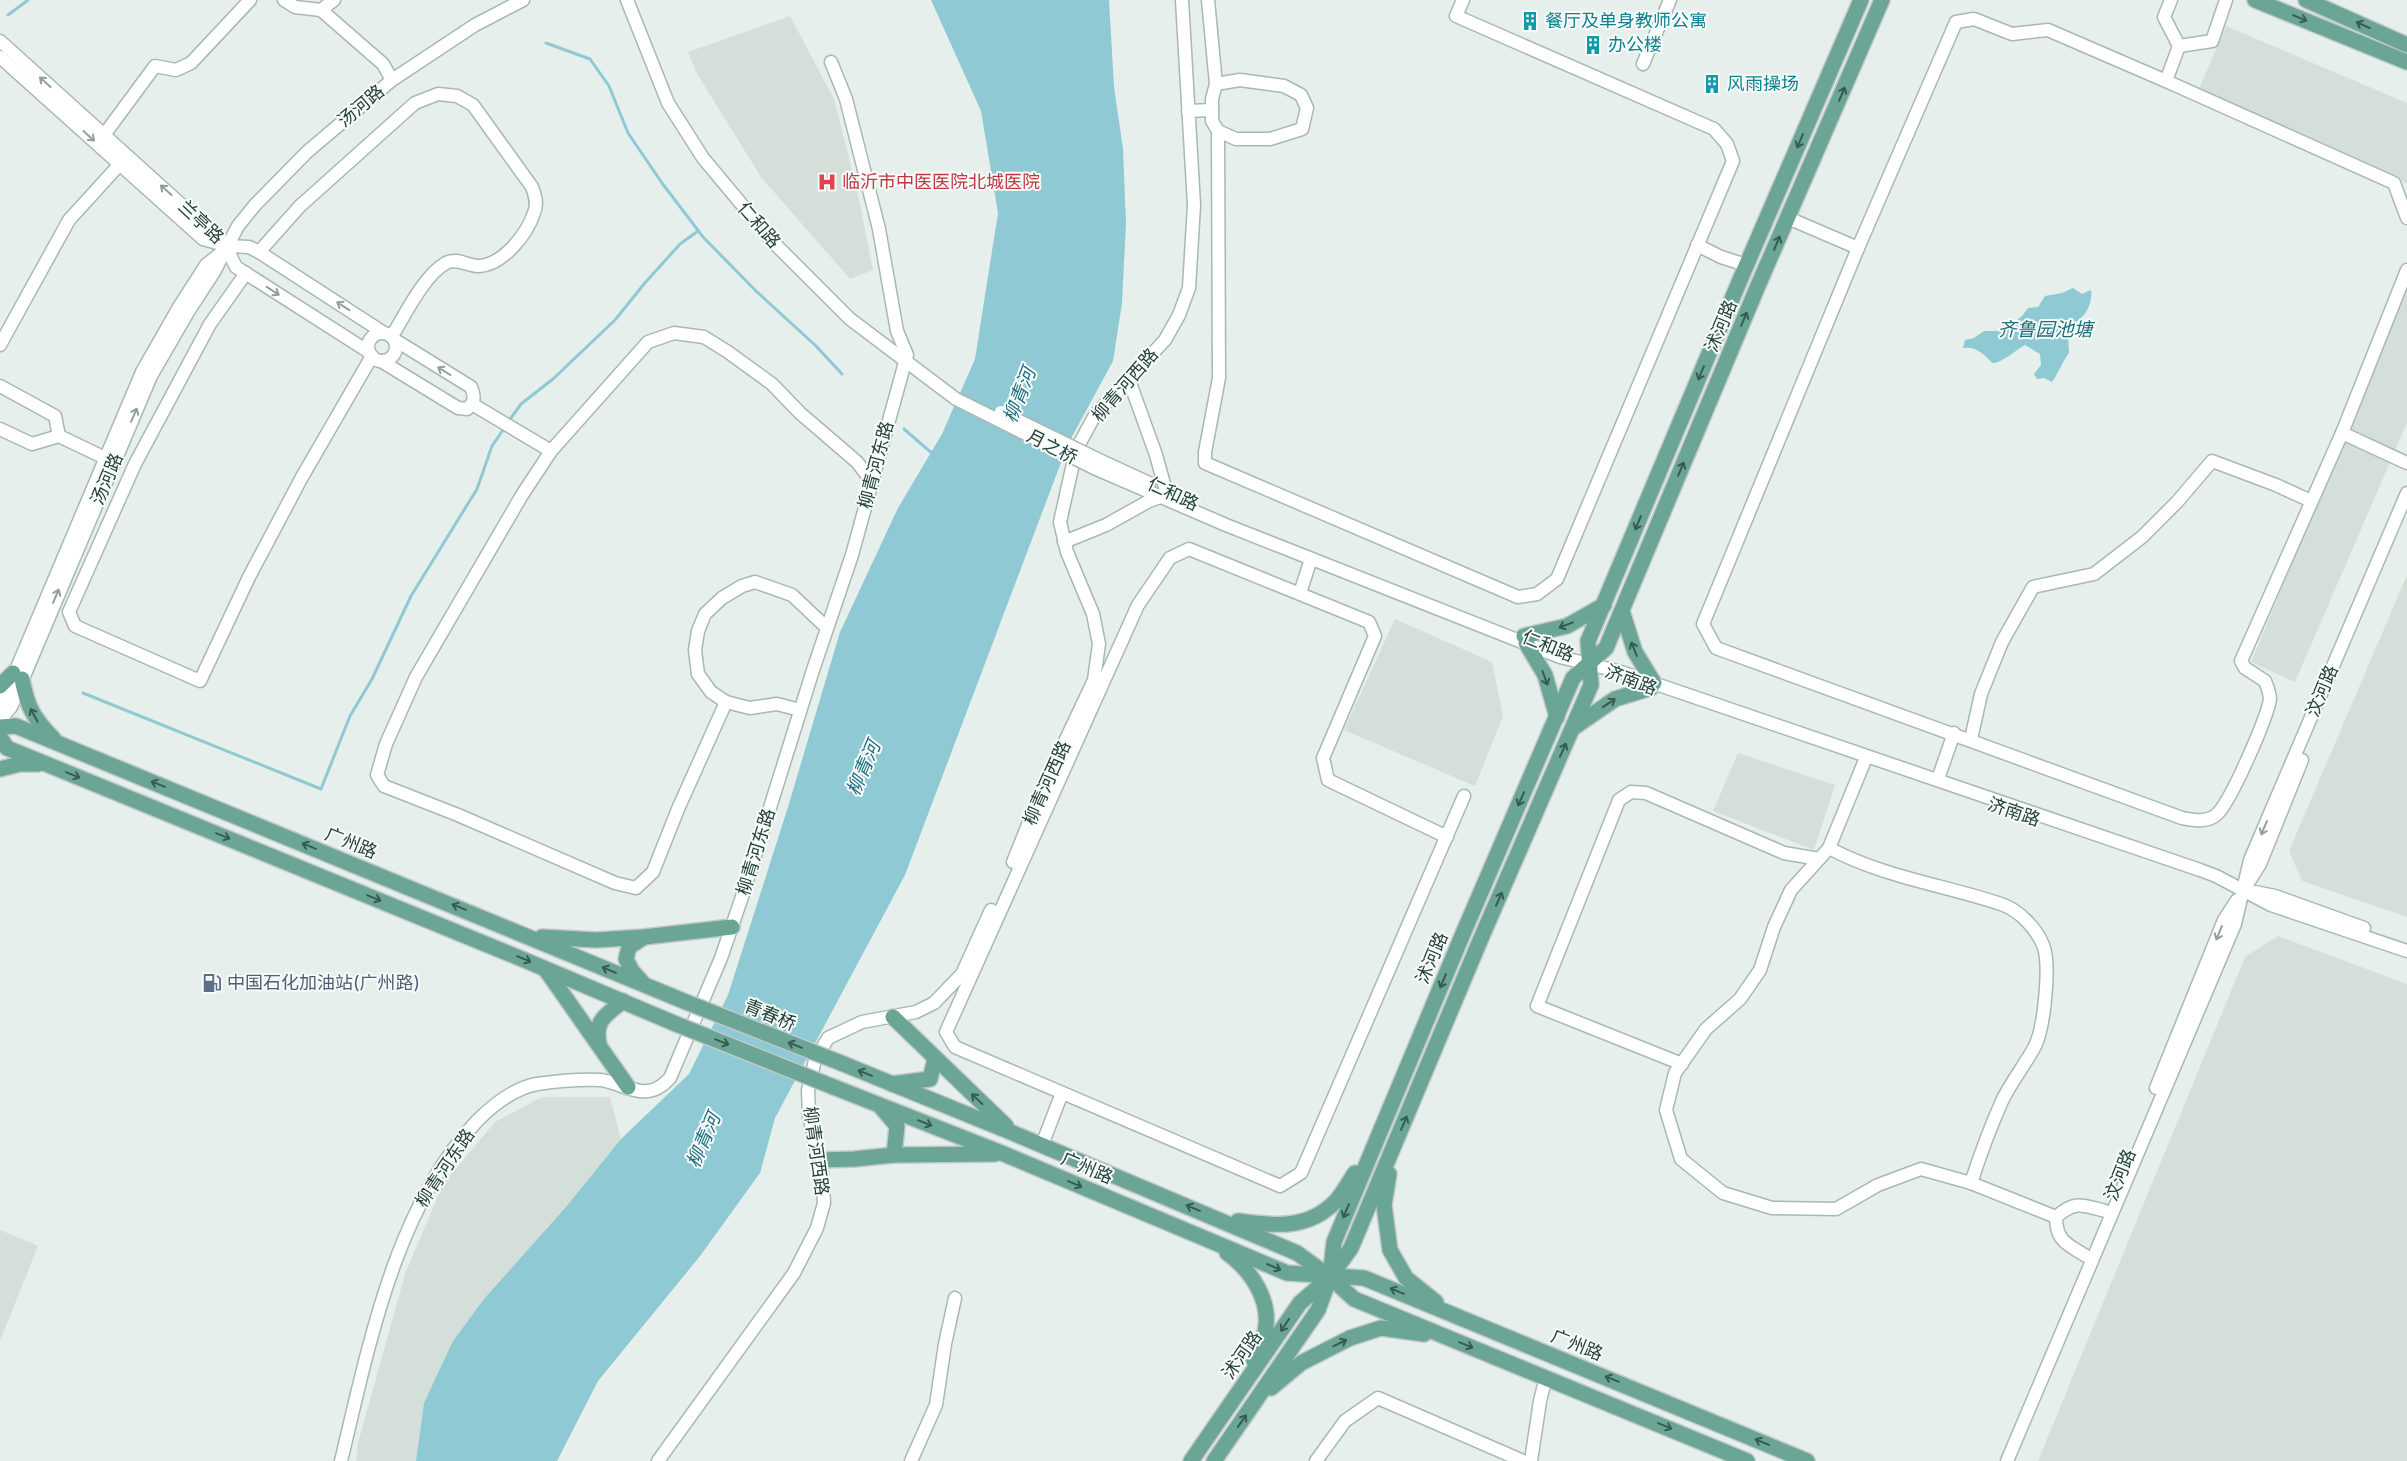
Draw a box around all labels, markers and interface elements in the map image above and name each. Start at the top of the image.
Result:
building icon: 餐厅及单身教师公寓 [1519,10,1541,32]
place label: 餐厅及单身教师公寓 [1545,10,1707,31]
one-way arrow [2292,14,2307,24]
one-way arrow [2356,19,2371,29]
building icon: 办公楼 [1582,34,1604,56]
place label: 办公楼 [1608,34,1662,55]
building icon: 风雨操场 [1701,73,1723,95]
place label: 风雨操场 [1727,73,1799,94]
one-way arrow [38,76,51,87]
street label: 汤河路 [333,80,388,131]
one-way arrow [1837,87,1847,102]
one-way arrow [82,130,95,142]
one-way arrow [1795,133,1805,148]
hospital icon: 临沂市中医医院北城医院 [816,171,838,193]
place label: 临沂市中医医院北城医院 [842,171,1040,192]
one-way arrow [160,184,173,196]
street label: 兰亭路 [174,196,228,248]
street label: 仁和路 [734,197,785,252]
one-way arrow [1772,236,1782,251]
one-way arrow [266,286,280,296]
street label: 沭河路 [1700,297,1741,355]
one-way arrow [336,301,350,312]
one-way arrow [1740,312,1750,327]
water label: 齐鲁园池塘 [1997,318,2095,341]
street label: 柳青河西路 [1087,344,1162,426]
water label: 柳青河 [999,361,1042,426]
one-way arrow [438,365,452,375]
one-way arrow [1695,365,1705,380]
one-way arrow [130,408,140,423]
street label: 柳青河东路 [854,419,897,511]
street label: 月之桥 [1023,425,1081,468]
street label: 汤河路 [86,450,127,508]
one-way arrow [1677,462,1687,477]
street label: 仁和路 [1144,473,1202,514]
one-way arrow [1633,515,1642,530]
one-way arrow [52,589,62,604]
one-way arrow [1559,621,1574,630]
street label: 仁和路 [1519,626,1577,665]
one-way arrow [1629,642,1638,657]
street label: 济南路 [1602,660,1660,699]
street label: 汶河路 [2301,662,2342,720]
one-way arrow [1541,670,1550,685]
one-way arrow [1602,698,1616,708]
one-way arrow [29,708,39,722]
water label: 柳青河 [842,734,887,799]
street label: 柳青河西路 [1019,737,1074,828]
one-way arrow [1559,743,1569,758]
one-way arrow [65,770,80,780]
one-way arrow [151,779,166,789]
one-way arrow [1516,791,1526,806]
street label: 济南路 [1985,793,2043,830]
street label: 柳青河东路 [732,806,779,898]
one-way arrow [2259,819,2268,835]
street label: 广州路 [322,823,380,862]
one-way arrow [216,833,231,842]
one-way arrow [302,840,317,850]
one-way arrow [1494,892,1504,907]
one-way arrow [366,893,381,903]
one-way arrow [452,902,467,912]
one-way arrow [2214,925,2223,940]
street label: 沭河路 [1411,929,1452,987]
one-way arrow [516,955,531,965]
one-way arrow [602,964,617,974]
fuel station icon: 中国石化加油站(广州路) [201,972,223,994]
place label: 中国石化加油站(广州路) [227,972,420,993]
one-way arrow [1437,973,1447,988]
street label: 青春桥 [741,995,799,1034]
one-way arrow [714,1038,729,1048]
one-way arrow [788,1040,803,1049]
one-way arrow [858,1068,873,1077]
one-way arrow [971,1093,984,1105]
street label: 柳青河西路 [800,1105,833,1197]
water label: 柳青河 [682,1106,727,1171]
one-way arrow [1399,1116,1409,1131]
one-way arrow [917,1119,932,1128]
street label: 柳青河东路 [411,1125,478,1211]
street label: 汶河路 [2100,1146,2139,1204]
street label: 广州路 [1058,1147,1116,1188]
one-way arrow [1067,1180,1082,1189]
one-way arrow [1186,1203,1201,1213]
one-way arrow [1341,1203,1351,1218]
one-way arrow [1266,1262,1281,1272]
one-way arrow [1390,1286,1405,1296]
one-way arrow [1280,1318,1290,1332]
street label: 广州路 [1548,1325,1606,1364]
street label: 沭河路 [1218,1327,1266,1383]
one-way arrow [1332,1338,1347,1348]
one-way arrow [1458,1341,1473,1350]
one-way arrow [1605,1374,1620,1383]
one-way arrow [1237,1414,1247,1428]
one-way arrow [1657,1422,1672,1432]
one-way arrow [1755,1436,1770,1446]

